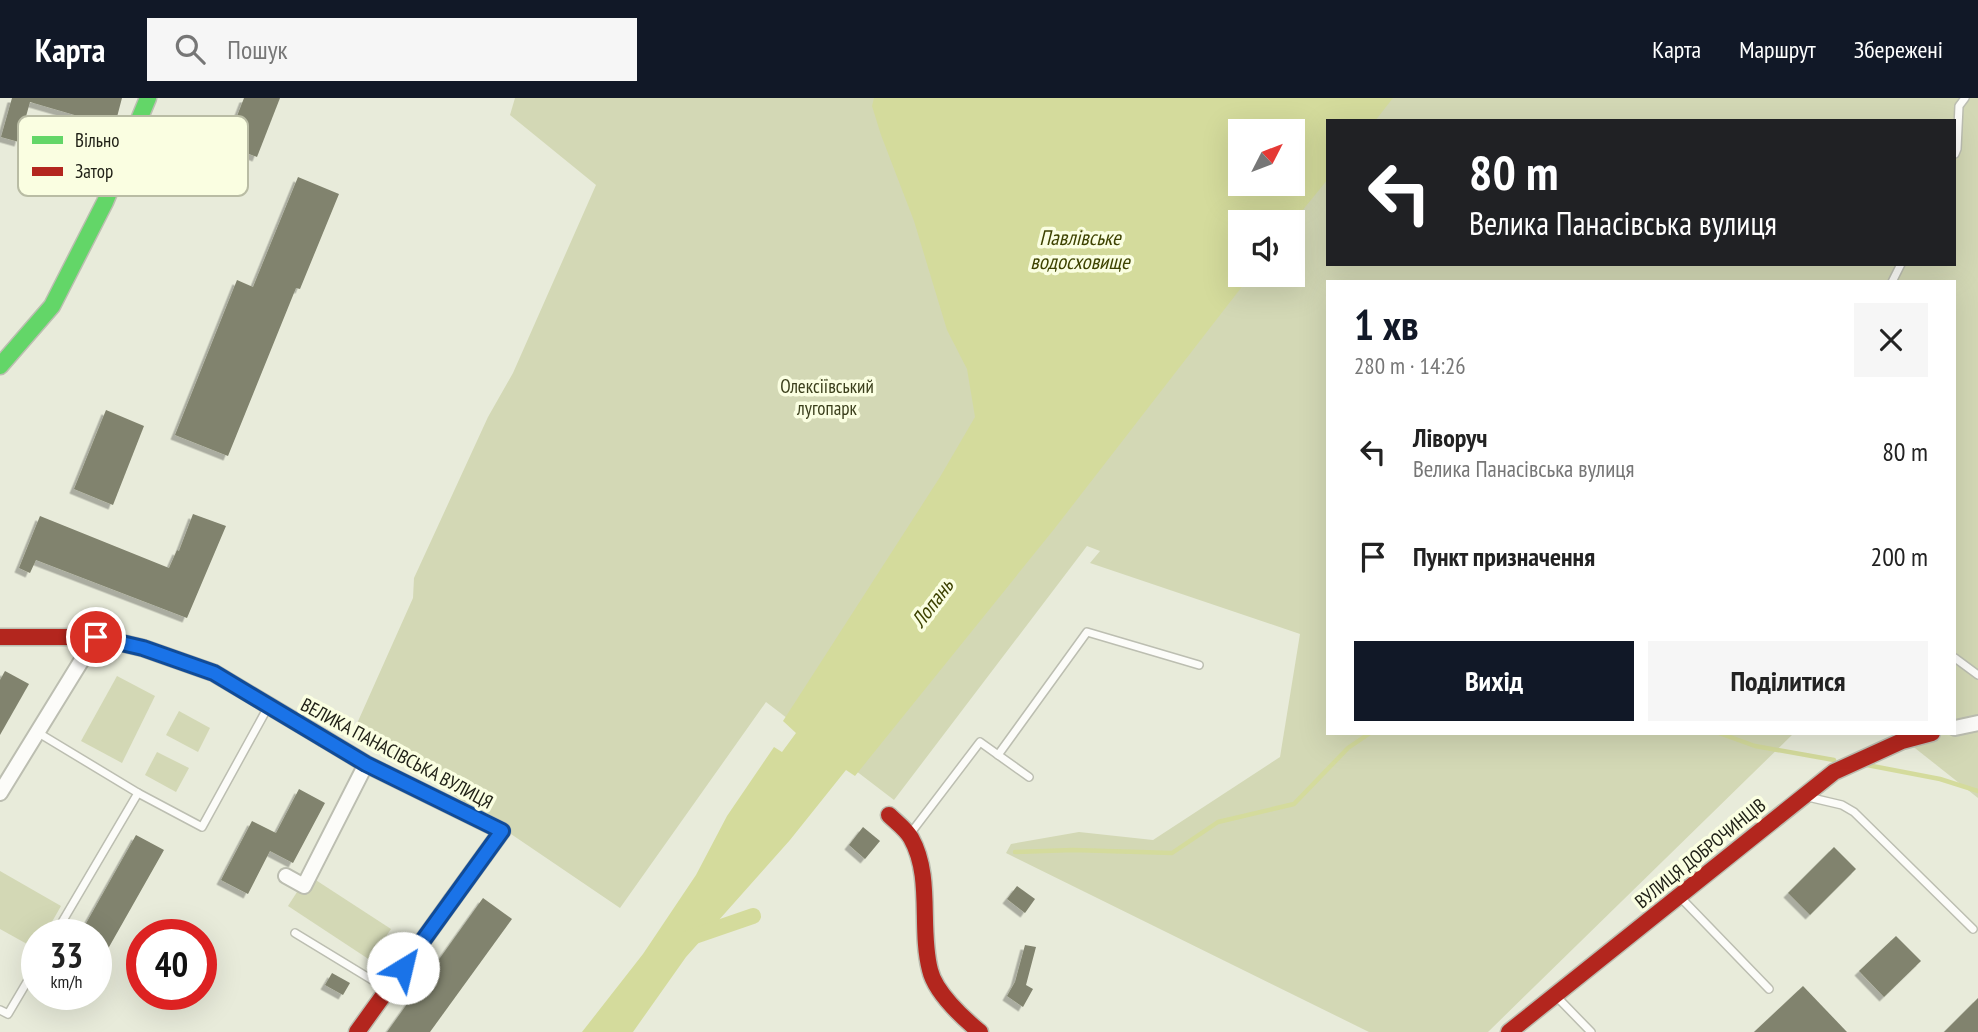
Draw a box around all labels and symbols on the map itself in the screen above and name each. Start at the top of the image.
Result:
legend [18,116,248,196]
north arrow [1228,119,1306,196]
text: Вільно [75,128,119,152]
text: Затор [75,159,113,183]
water label: Павлівське водосховище [1030,224,1131,275]
park label: Олексіївський лугопарк [780,374,874,420]
water label: Лопань [904,572,960,634]
pin [66,607,126,667]
street label: ВЕЛИКА ПАНАСІВСЬКА ВУЛИЦЯ [297,692,497,814]
street label: ВУЛИЦЯ ДОБРОЧИНЦІВ [1630,793,1770,913]
speed limit sign: 40 [126,919,217,1010]
position arrow [366,931,440,1005]

